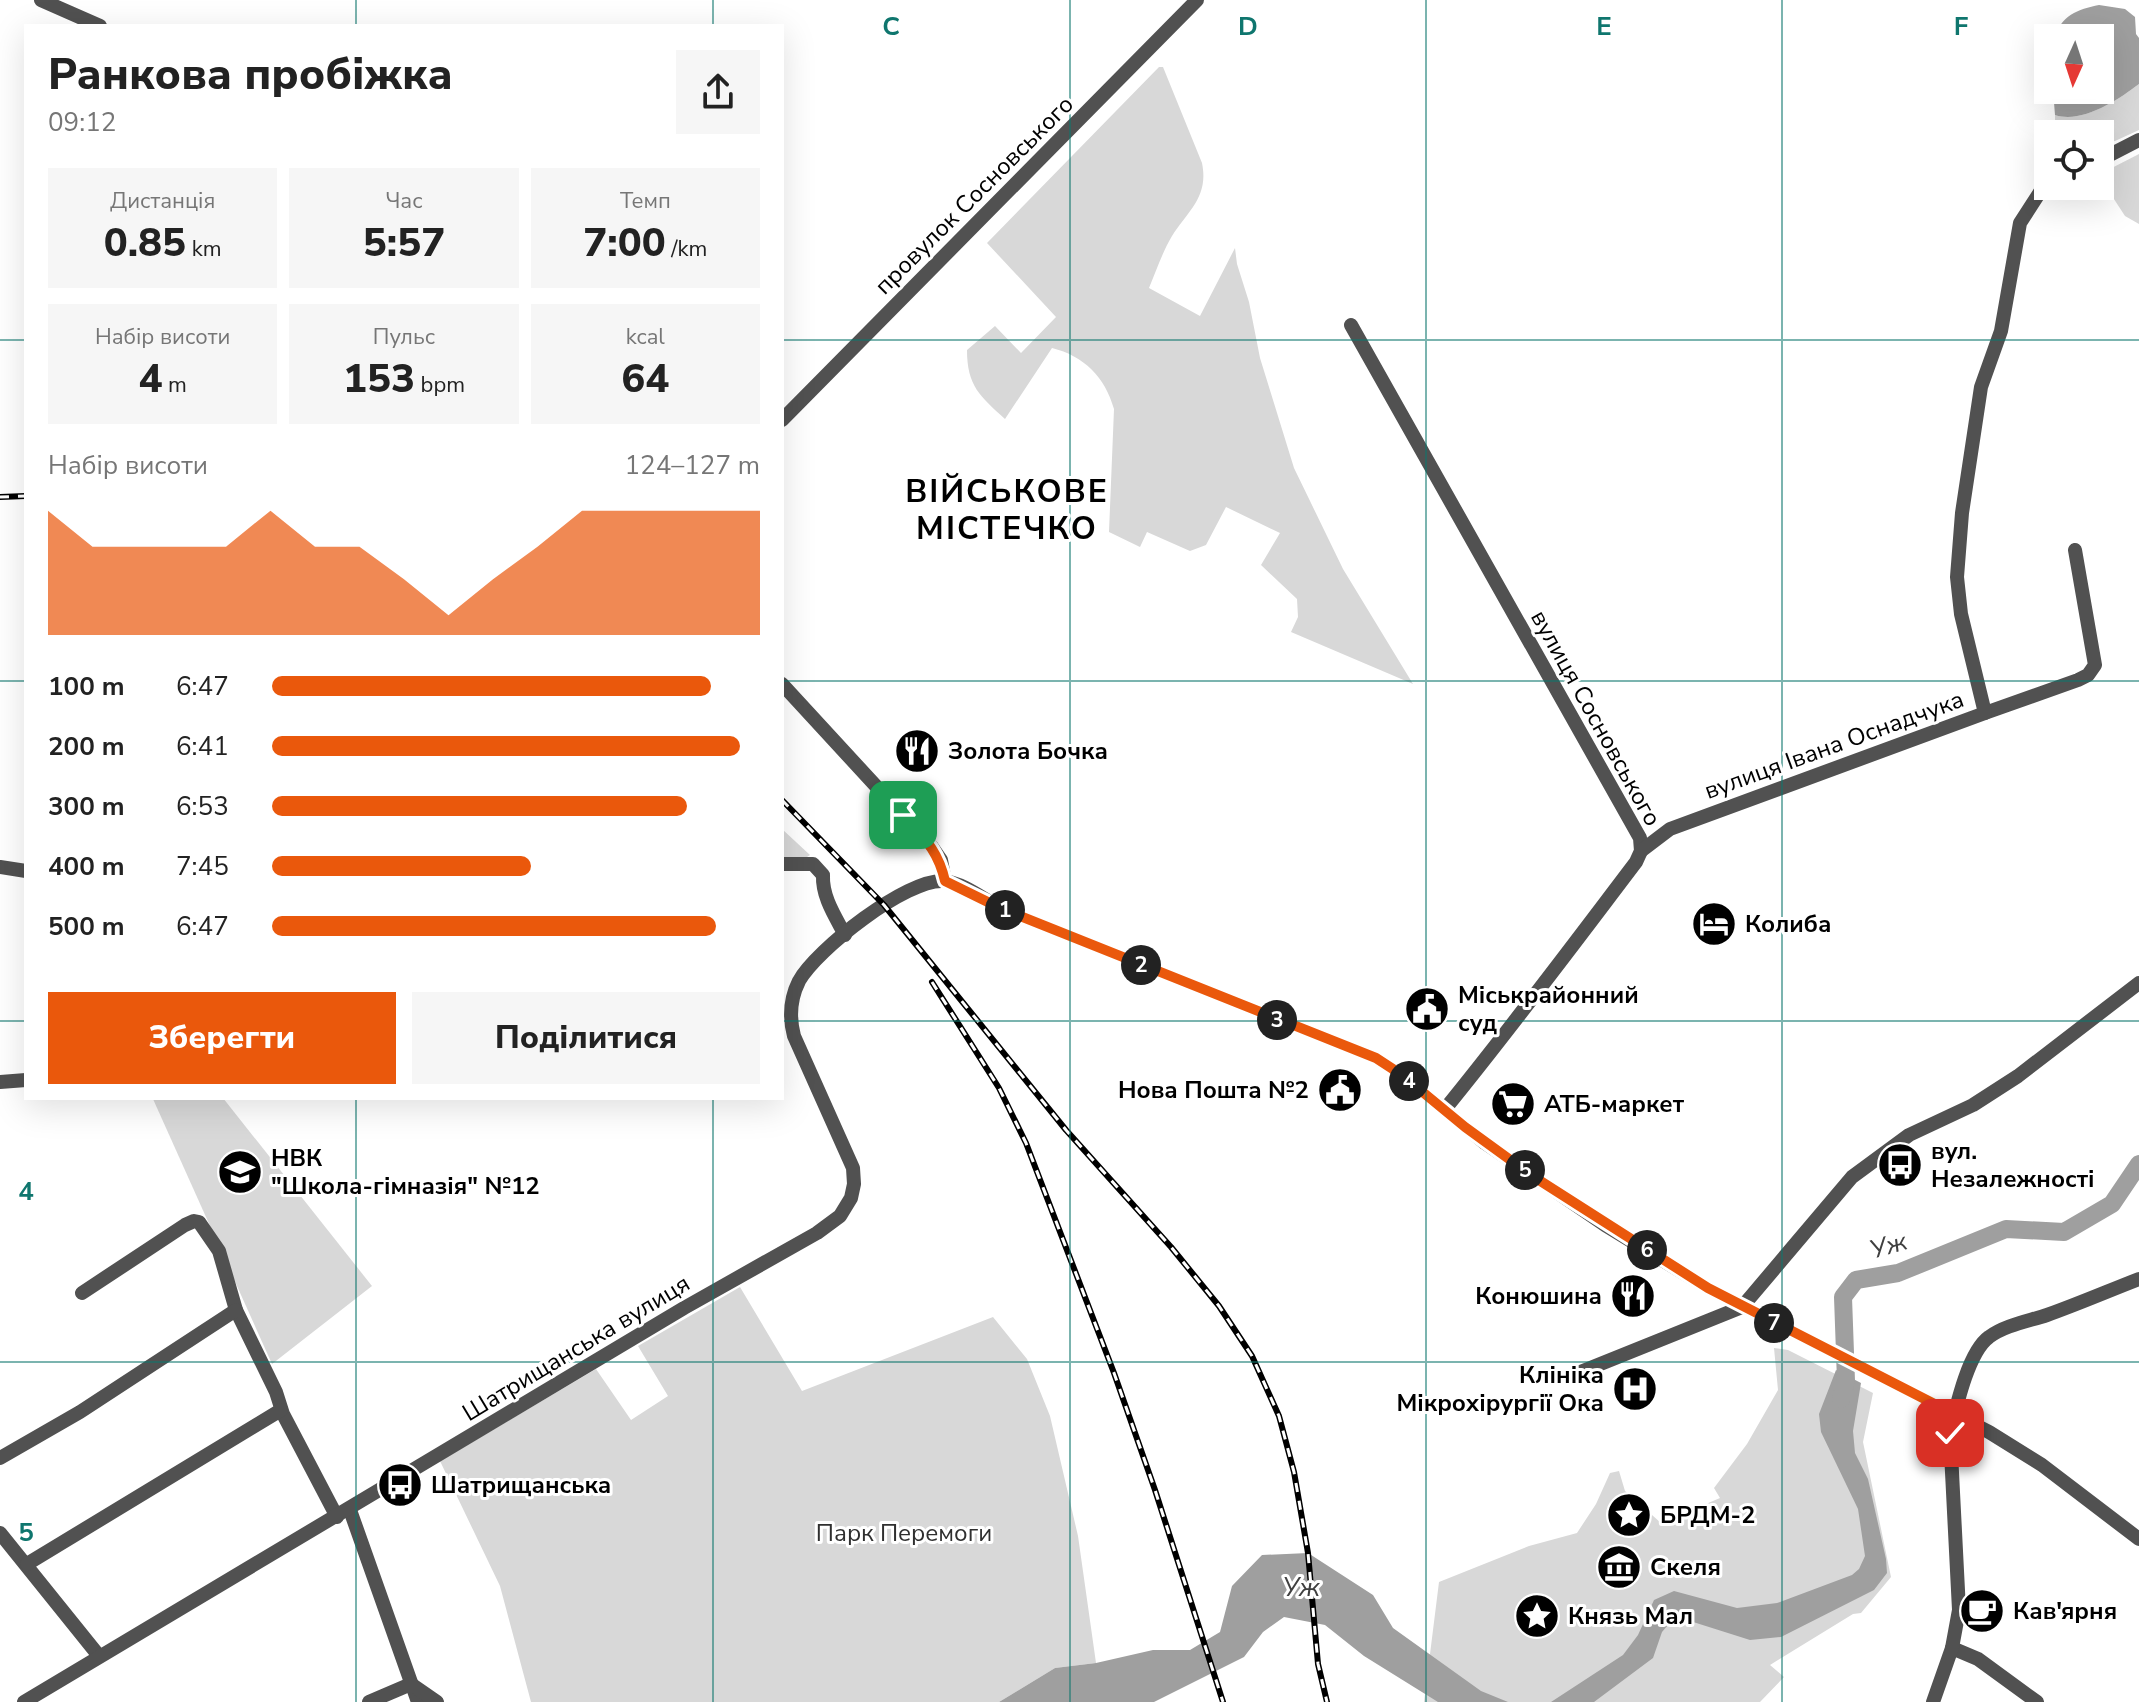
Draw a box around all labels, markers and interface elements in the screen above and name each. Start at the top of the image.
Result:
text: C [882,9,900,44]
text: D [1238,9,1258,44]
text: E [1596,9,1612,44]
text: F [1954,9,1968,44]
north arrow [2034,24,2114,104]
map controls [2034,24,2114,200]
text: Ранкова пробіжка [48,45,453,105]
button: share [676,50,760,134]
street label: провулок Сосновського [868,89,1080,301]
text: 09:12 [48,105,116,140]
button: locate [2034,120,2114,200]
text: Дистанція [110,186,215,216]
text: Час [385,186,423,216]
text: Темп [620,186,671,216]
text: 0.85 [104,216,186,270]
text: 5:57 [363,216,445,270]
text: 7:00 [583,216,666,270]
text: km [186,234,222,264]
text: /km [666,234,707,264]
text: Набір висоти [95,322,230,352]
text: Пульс [373,322,435,352]
text: kcal [626,322,665,352]
text: 4 [138,352,162,406]
text: 153 [343,352,415,406]
text: 64 [621,352,669,406]
text: m [162,370,187,400]
text: bpm [415,370,465,400]
text: Набір висоти [48,448,208,483]
text: 124–127 m [624,448,760,483]
district label: ВІЙСЬКОВЕ МІСТЕЧКО [905,470,1109,550]
street label: вулиця Сосновського [1523,604,1669,832]
text: 100 m [48,669,125,704]
text: 6:47 [176,669,229,704]
street label: вулиця Івана Оснадчука [1700,683,1968,807]
restaurant icon: Золота Бочка [893,727,941,775]
text: 200 m [48,729,125,764]
text: 6:41 [176,729,229,764]
place label: Золота Бочка [948,735,1108,767]
pin [869,781,937,849]
text: 300 m [48,789,125,824]
text: 6:53 [176,789,229,824]
icon: arrive [881,793,925,837]
text: 400 m [48,849,125,884]
text: 7:45 [176,849,229,884]
pin: 1 [985,890,1025,930]
text: 1 [998,895,1012,925]
hotel icon: Колиба [1690,900,1738,948]
place label: Колиба [1745,908,1831,940]
text: 500 m [48,909,125,944]
text: 6:47 [176,909,229,944]
pin: 2 [1121,945,1161,985]
text: 2 [1134,950,1148,980]
place label: Міськрайонний суд [1458,979,1639,1039]
public building icon: Міськрайонний суд [1403,985,1451,1033]
button: Зберегти [48,992,396,1084]
button: Поділитися [412,992,760,1084]
pin: 3 [1257,1000,1297,1040]
text: 3 [1270,1005,1284,1035]
pin: 4 [1389,1061,1429,1101]
public building icon: Нова Пошта №2 [1316,1066,1364,1114]
text: 4 [1402,1066,1416,1096]
place label: Нова Пошта №2 [1118,1074,1309,1106]
supermarket icon: АТБ-маркет [1489,1080,1537,1128]
place label: АТБ-маркет [1544,1088,1685,1120]
place label: вул. Незалежності [1931,1135,2095,1195]
bus stop icon: вул. Незалежності [1876,1141,1924,1189]
place label: НВК "Школа-гімназія" №12 [271,1142,540,1202]
school or university icon: НВК "Школа-гімназія" №12 [216,1148,264,1196]
pin: 5 [1505,1150,1545,1190]
text: 5 [1518,1155,1532,1185]
text: 4 [18,1174,34,1209]
water label: Уж [1865,1223,1911,1267]
pin: 6 [1627,1230,1667,1270]
text: 6 [1640,1235,1654,1265]
street label: Шатрищанська вулиця [456,1267,696,1429]
restaurant icon: Конюшина [1609,1272,1657,1320]
place label: Конюшина [1475,1280,1602,1312]
pin: 7 [1754,1303,1794,1343]
text: 7 [1767,1308,1781,1338]
place label: Клініка Мікрохірургії Ока [1396,1359,1604,1419]
hospital icon: Клініка Мікрохірургії Ока [1611,1365,1659,1413]
pin [1916,1399,1984,1467]
icon: check [1928,1411,1972,1455]
bus stop icon: Шатрищанська [376,1461,424,1509]
place label: Шатрищанська [431,1469,611,1501]
place icon: БРДМ-2 [1605,1491,1653,1539]
place label: БРДМ-2 [1660,1499,1755,1531]
text: 5 [18,1515,34,1550]
park label: Парк Перемоги [816,1517,992,1549]
museum icon: Скеля [1595,1543,1643,1591]
place label: Скеля [1650,1551,1721,1583]
water label: Уж [1282,1570,1320,1605]
cafe icon: Кав'ярня [1958,1587,2006,1635]
place icon: Князь Мал [1513,1592,1561,1640]
place label: Кав'ярня [2013,1595,2117,1627]
place label: Князь Мал [1568,1600,1693,1632]

